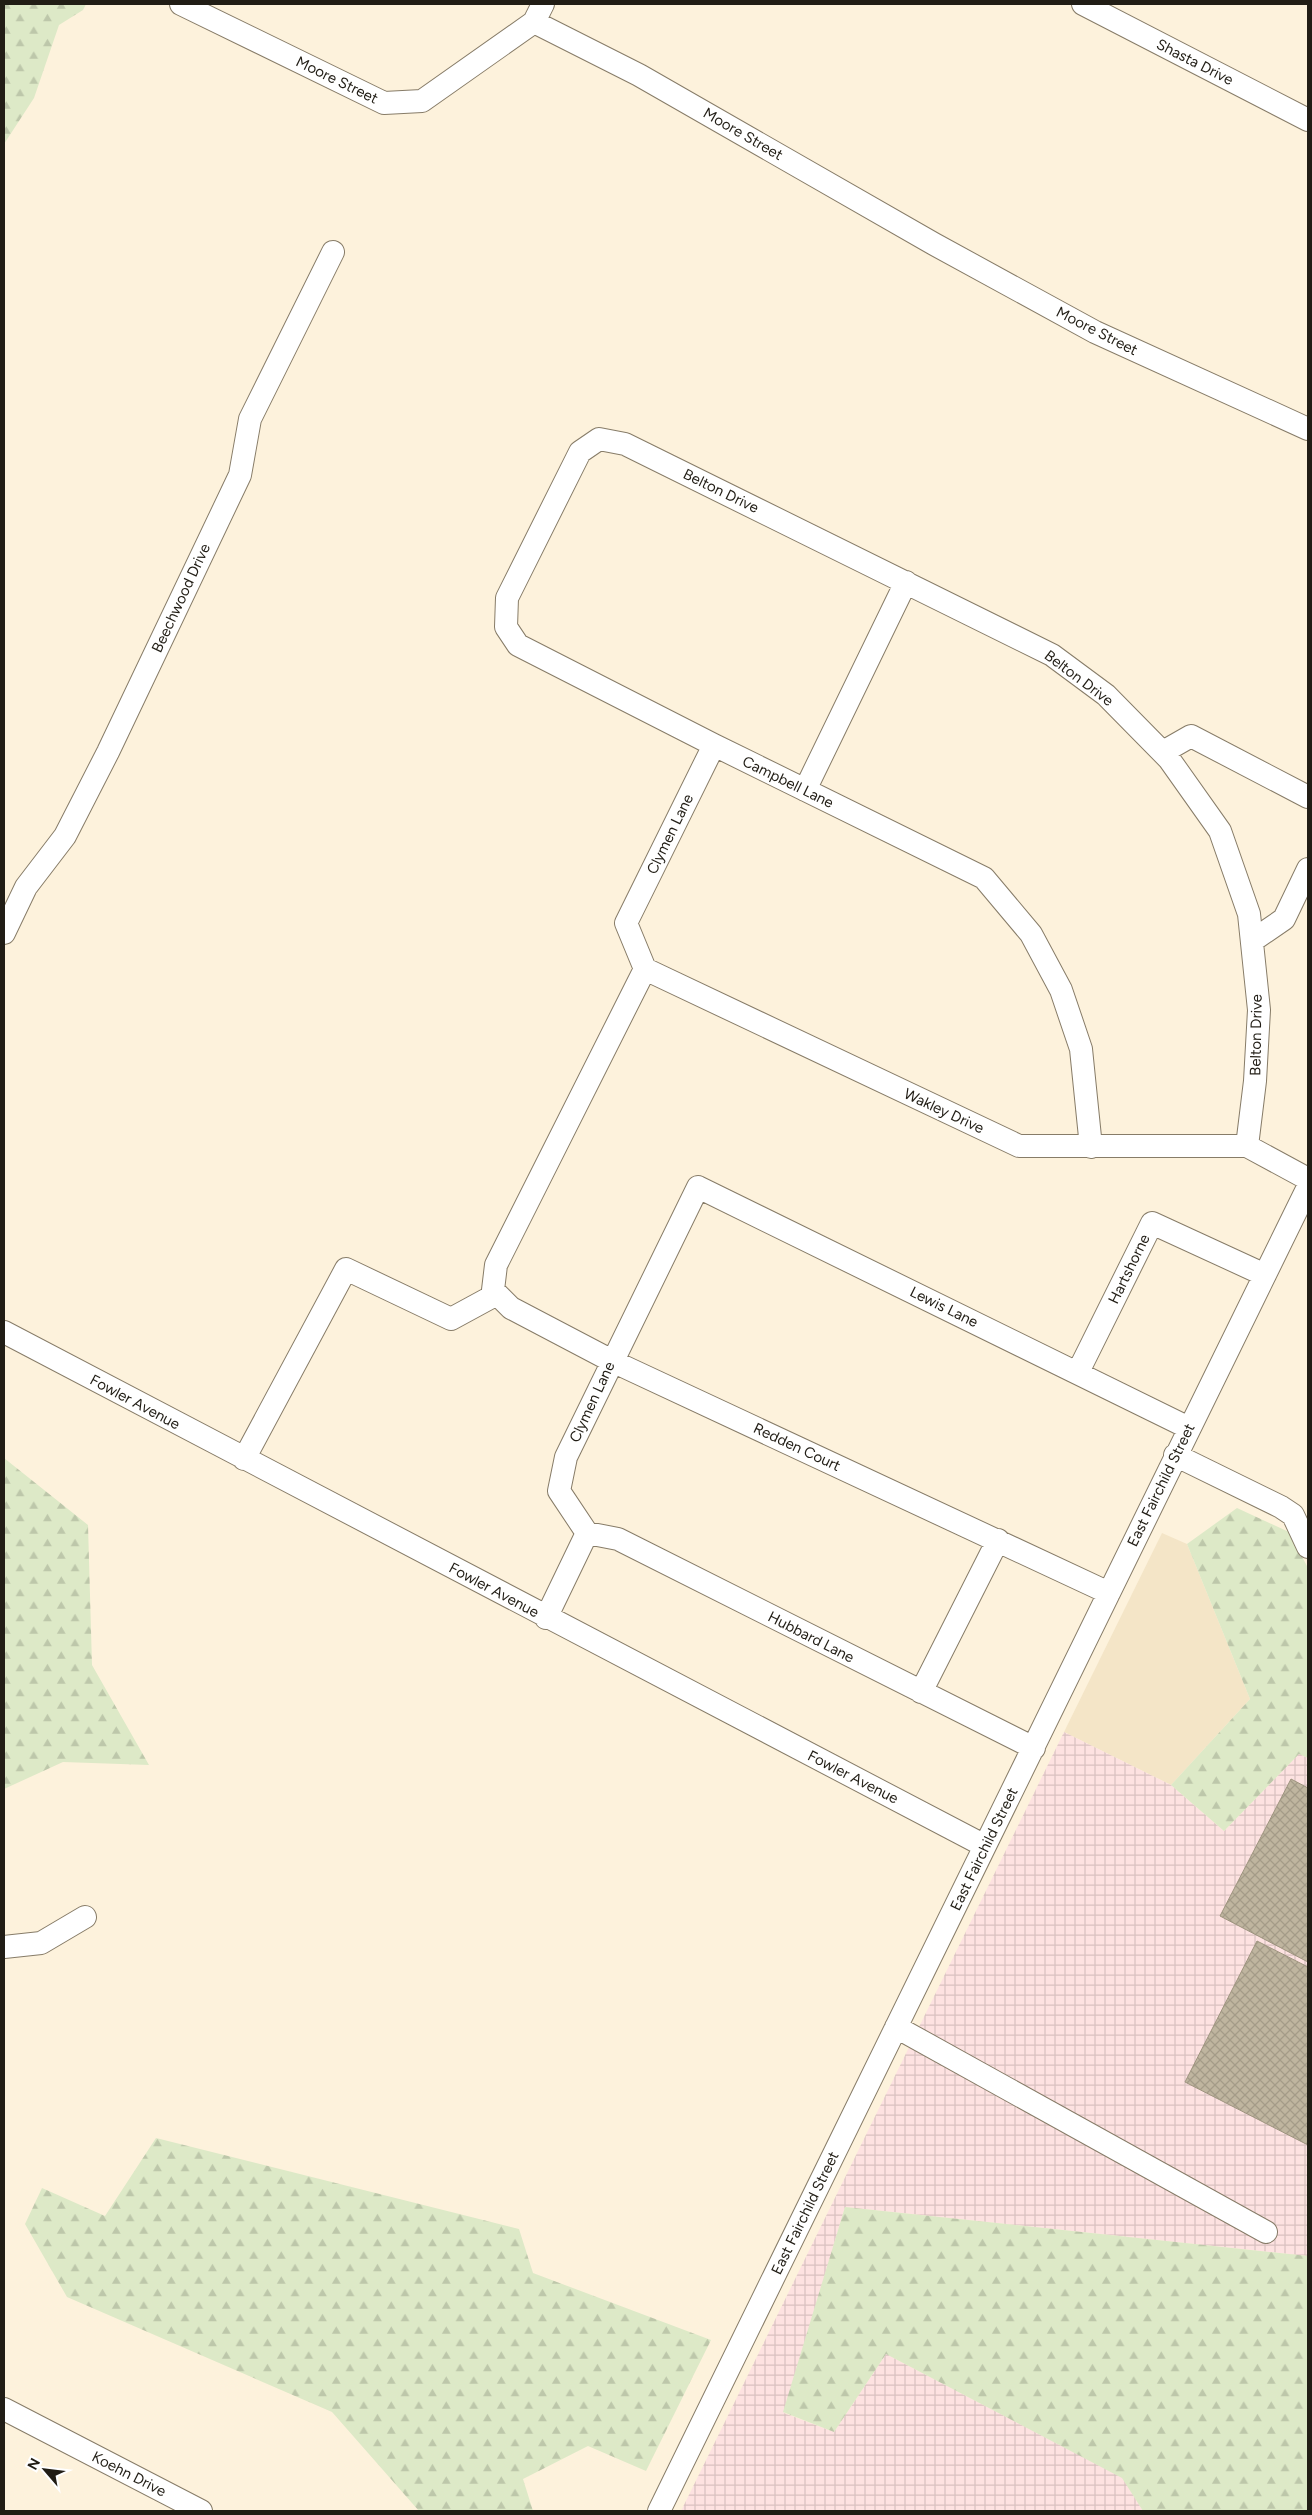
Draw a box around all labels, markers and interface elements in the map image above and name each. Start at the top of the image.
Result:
street label: Shasta Drive [1154,35,1236,89]
street label: Moore Street [293,52,381,108]
street label: Moore Street [700,104,786,164]
street label: Moore Street [1053,303,1141,359]
street label: Belton Drive [680,465,762,517]
street label: Beechwood Drive [148,541,214,655]
street label: Belton Drive [1041,646,1117,710]
street label: Campbell Lane [739,752,837,812]
street label: Clymen Lane [643,791,697,877]
street label: Belton Drive [1246,994,1266,1076]
street label: Wakley Drive [901,1085,987,1137]
street label: Hartshorne [1104,1231,1154,1307]
street label: Lewis Lane [907,1283,981,1331]
street label: Clymen Lane [565,1359,619,1445]
street label: Fowler Avenue [87,1371,183,1433]
street label: Redden Court [751,1419,844,1475]
street label: East Fairchild Street [1123,1420,1199,1550]
street label: Fowler Avenue [446,1559,542,1621]
street label: Hubbard Lane [765,1608,857,1666]
street label: Fowler Avenue [805,1746,901,1808]
street label: East Fairchild Street [946,1784,1022,1914]
street label: East Fairchild Street [767,2148,843,2278]
north arrow [20,2445,70,2495]
street label: Koehn Drive [89,2448,169,2500]
text: N [24,2455,44,2473]

